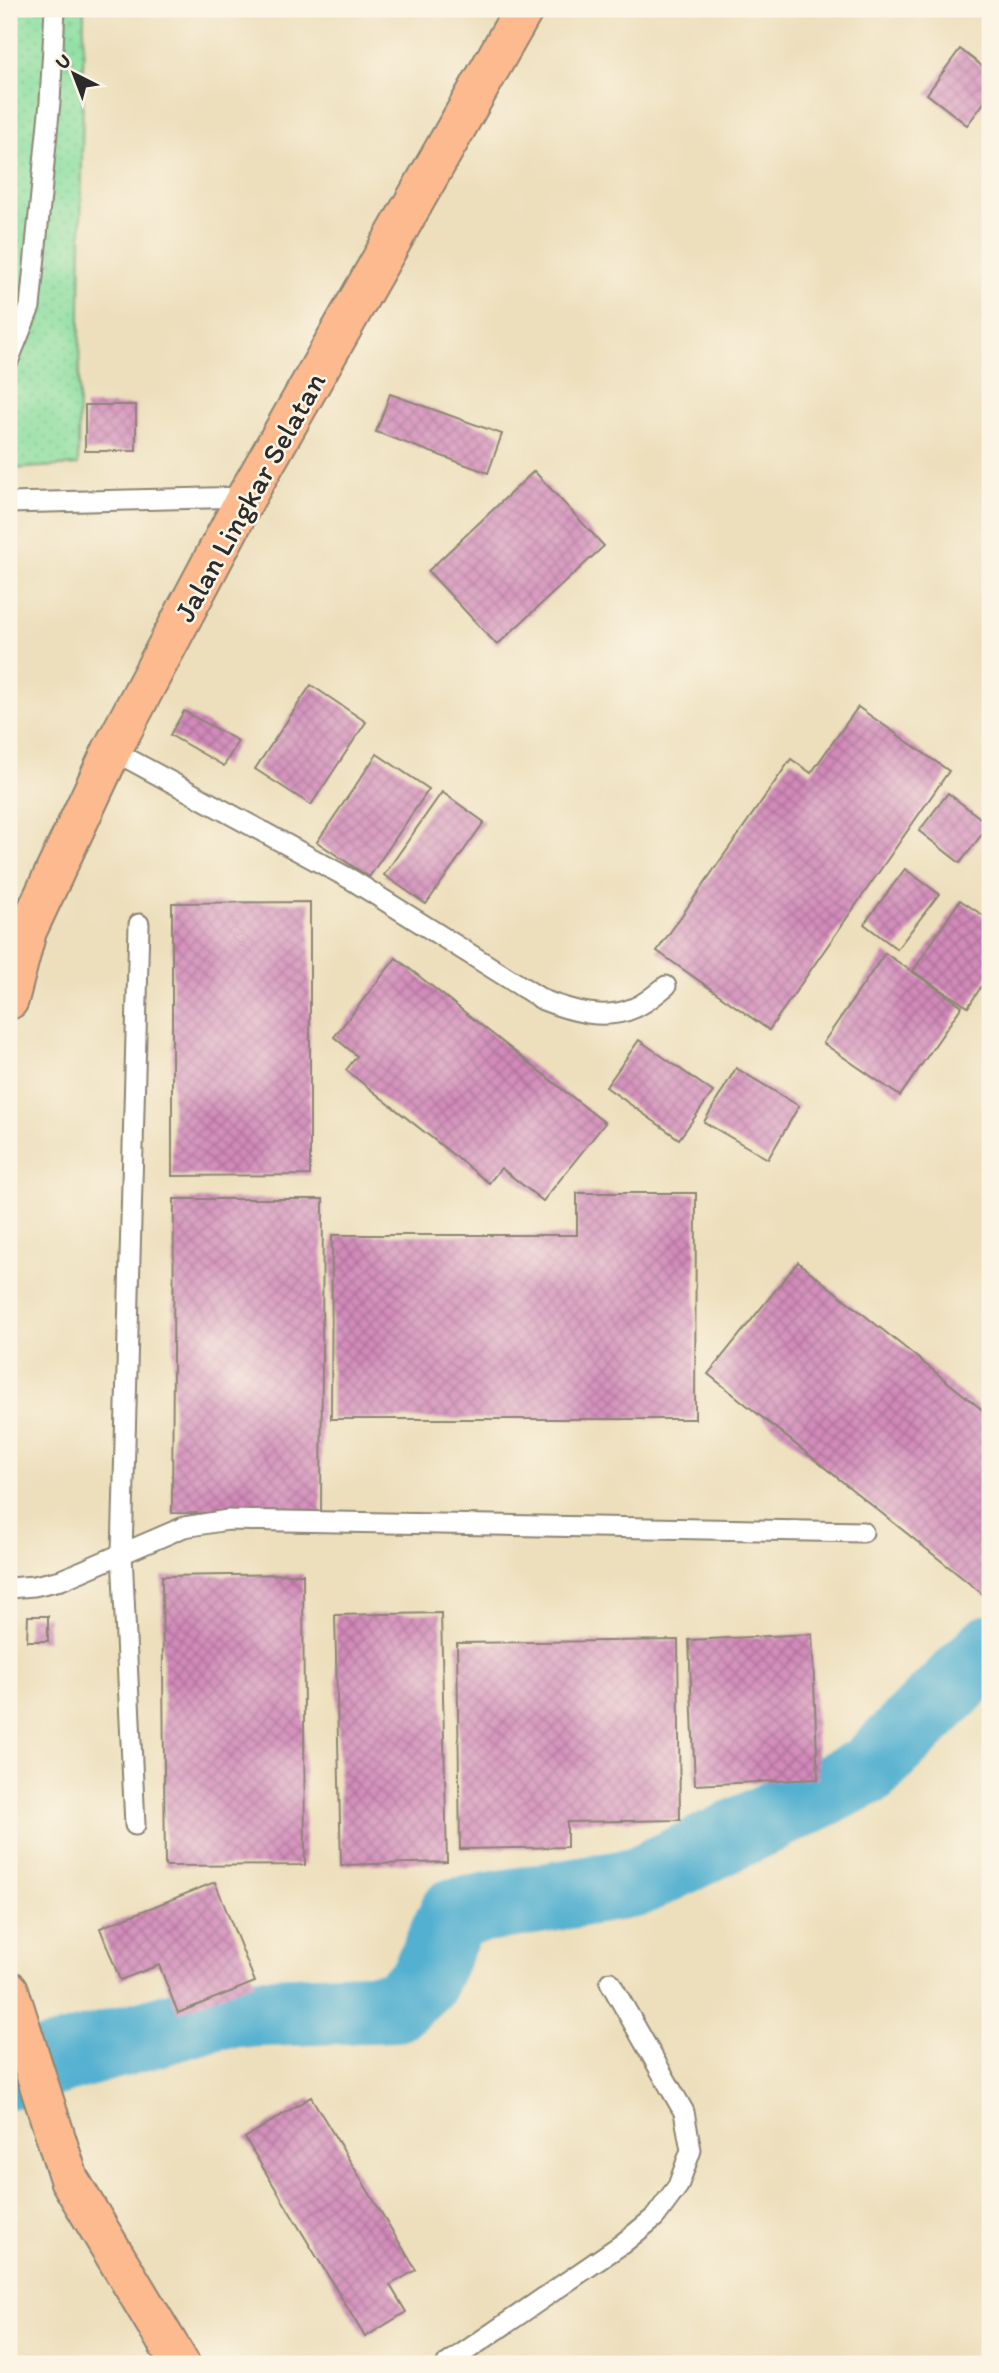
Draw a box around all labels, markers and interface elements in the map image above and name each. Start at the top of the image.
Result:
north arrow [38,38,108,108]
text: U [51,49,75,75]
street label: Jalan Lingkar Selatan [166,366,333,628]

